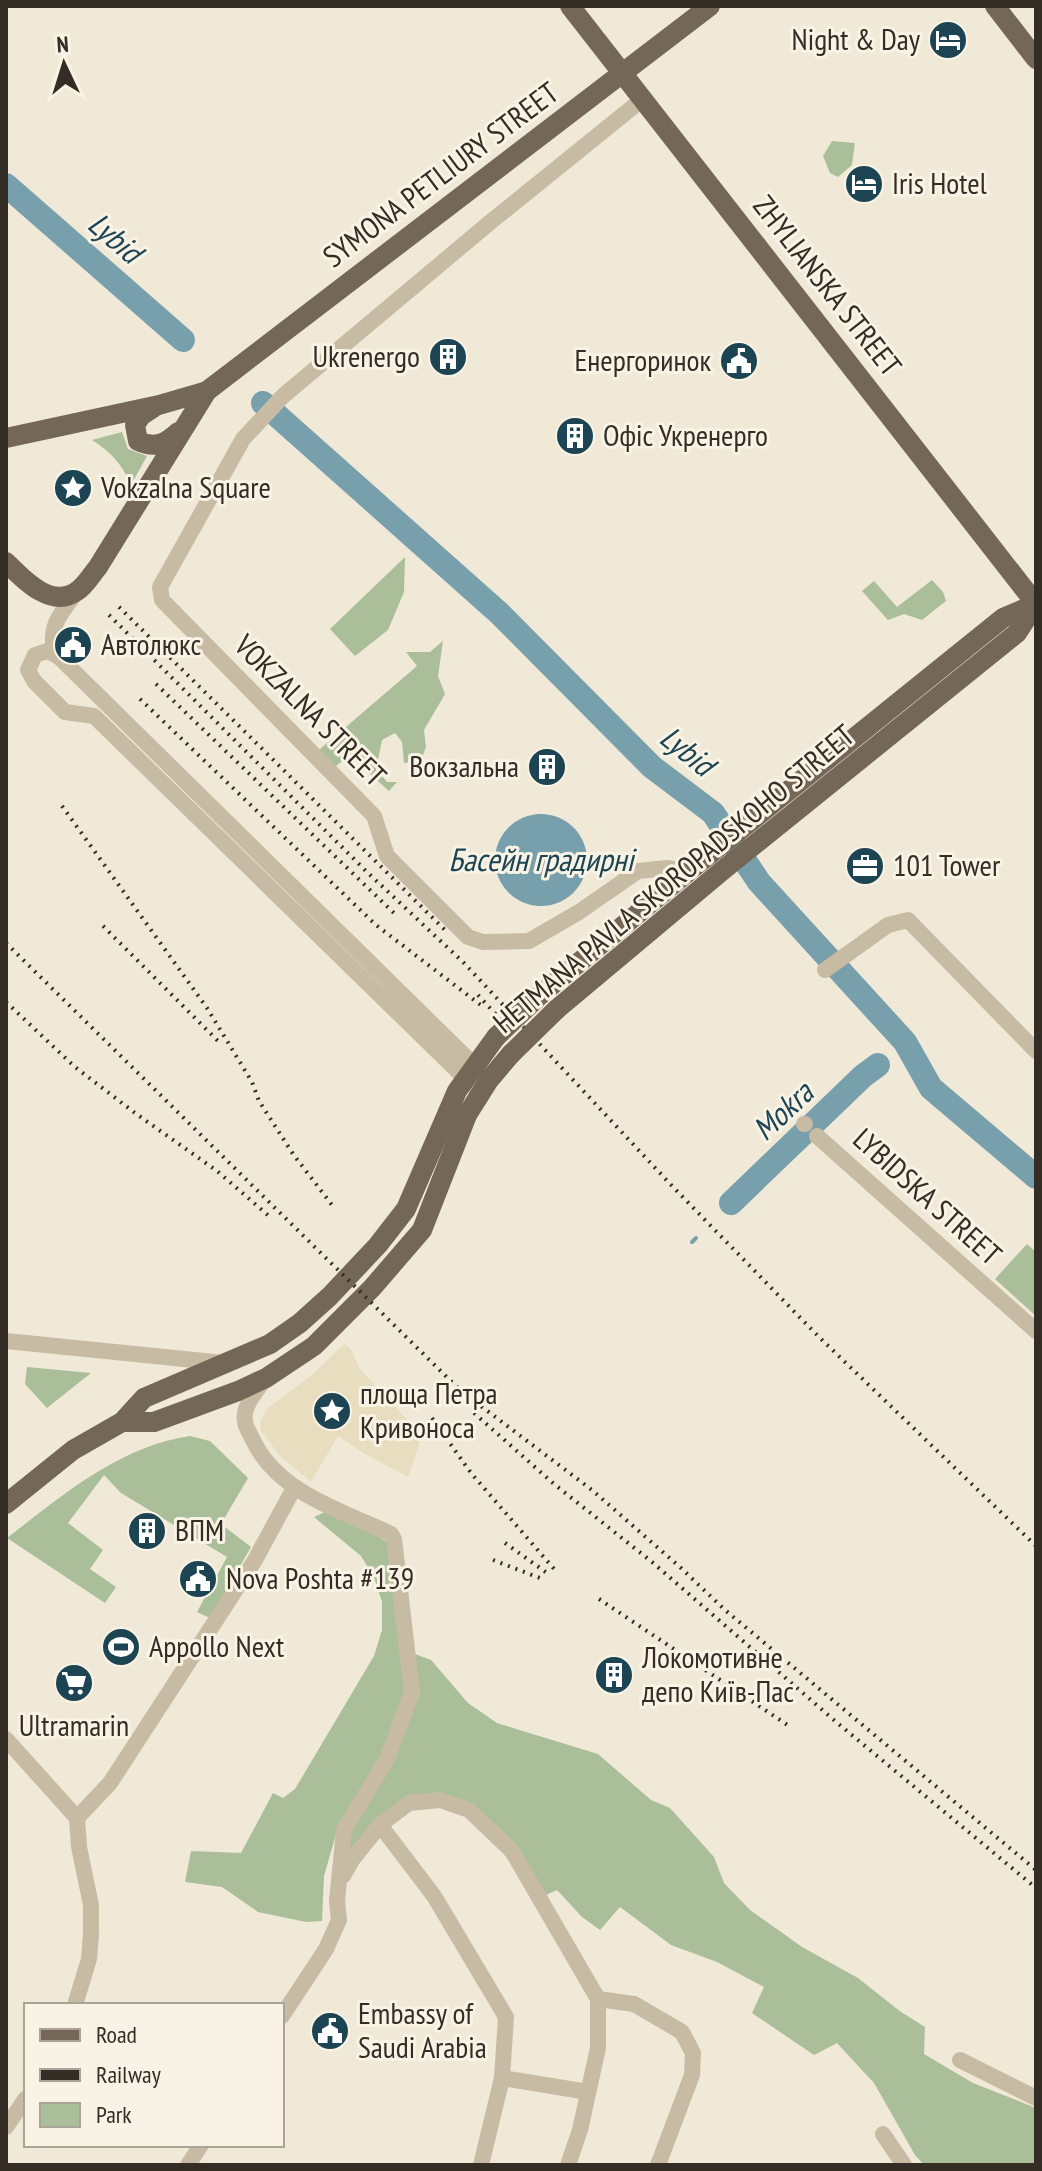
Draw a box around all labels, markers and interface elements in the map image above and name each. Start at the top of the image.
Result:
place label: Night & Day [792,19,921,58]
hotel icon: Night & Day [927,19,969,61]
north arrow [24,24,104,104]
text: N [56,30,70,58]
street label: SYMONA PETLIURY STREET [315,72,566,275]
hotel icon: Iris Hotel [843,163,885,205]
place label: Iris Hotel [892,163,987,202]
street label: ZHYLIANSKA STREET [745,187,911,383]
water label: Lybid [80,203,154,275]
place label: Ukrenergo [312,336,420,375]
building icon: Ukrenergo [427,336,469,378]
place label: Енергоринок [574,340,711,379]
public building icon: Енергоринок [718,340,760,382]
building icon: Офіс Укренерго [554,415,596,457]
place label: Офіс Укренерго [603,415,768,454]
place icon: Vokzalna Square [52,467,94,509]
place label: Vokzalna Square [100,467,271,506]
public building icon: Автолюкс [52,624,94,666]
place label: Автолюкс [101,624,201,663]
street label: VOKZALNA STREET [226,625,395,794]
street label: HETMANA PAVLA SKOROPADSKOHO STREET [484,715,862,1041]
water label: Lybid [652,716,726,787]
place label: Вокзальна [409,746,519,785]
building icon: Вокзальна [526,746,568,788]
water label: Басейн градирні [449,838,637,880]
office icon: 101 Tower [844,845,886,887]
place label: 101 Tower [893,845,1001,884]
water label: Mokra [743,1070,823,1149]
street label: LYBIDSKA STREET [846,1119,1010,1273]
place label: площа Петра Кривоноса [360,1373,498,1446]
place icon: площа Петра Кривоноса [311,1390,353,1432]
building icon: ВПМ [126,1510,168,1552]
place label: ВПМ [175,1510,224,1549]
public building icon: Nova Poshta #139 [177,1558,219,1600]
place label: Nova Poshta #139 [226,1558,414,1597]
sports icon: Appollo Next [100,1626,142,1668]
place label: Appollo Next [149,1626,285,1665]
place label: Локомотивне депо Київ-Пас [641,1637,794,1710]
building icon: Локомотивне депо Київ-Пас [593,1654,635,1696]
supermarket icon: Ultramarin [53,1662,95,1704]
place label: Ultramarin [19,1705,129,1744]
place label: Embassy of Saudi Arabia [358,1993,487,2066]
legend [24,2003,284,2147]
public building icon: Embassy of Saudi Arabia [309,2010,351,2052]
text: Road [96,2019,137,2050]
text: Railway [96,2059,161,2090]
text: Park [96,2099,132,2130]

